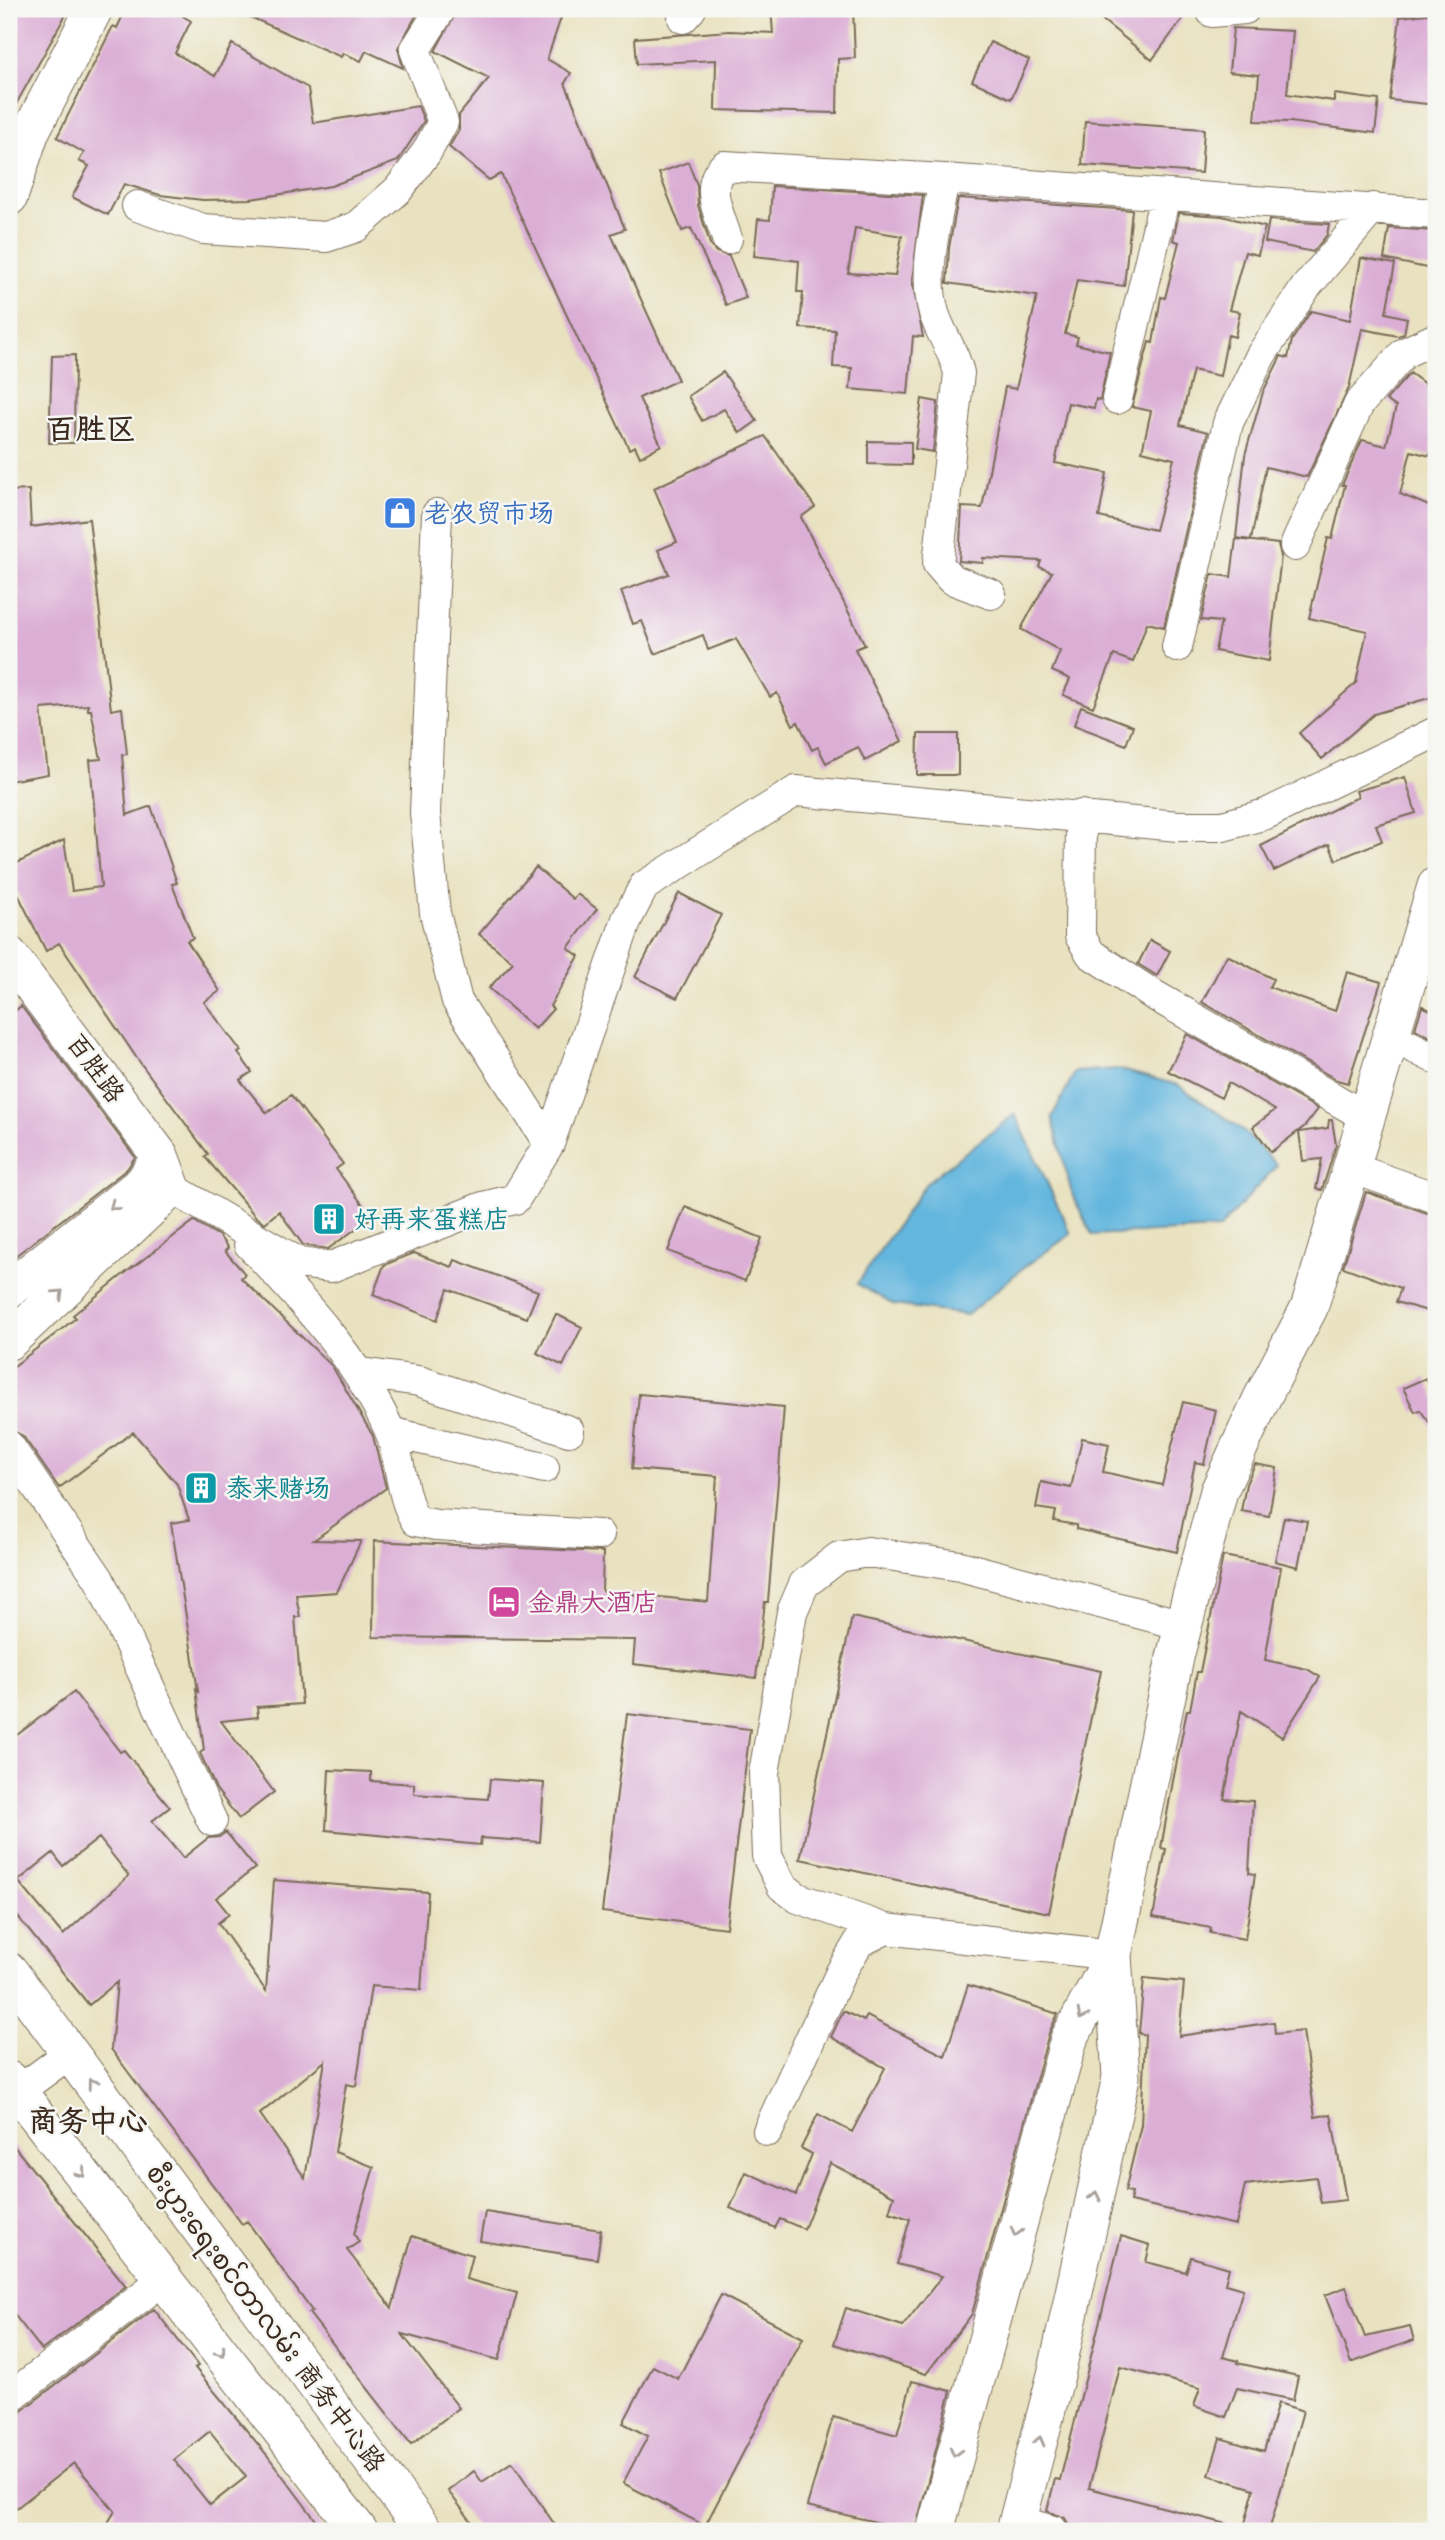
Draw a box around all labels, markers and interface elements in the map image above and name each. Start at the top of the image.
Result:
district label: 百胜区 [46,412,136,447]
shop icon: 老农贸市场 [381,494,419,532]
place label: 老农贸市场 [424,499,554,529]
street label: 百胜路 [60,1028,130,1109]
one-way arrow [109,1197,122,1210]
building icon: 好再来蛋糕店 [310,1200,348,1238]
place label: 好再来蛋糕店 [354,1205,510,1235]
one-way arrow [51,1290,64,1302]
building icon: 泰来赌场 [182,1469,220,1507]
place label: 泰来赌场 [226,1474,330,1504]
hotel icon: 金鼎大酒店 [485,1583,523,1621]
place label: 金鼎大酒店 [528,1588,658,1618]
one-way arrow [1076,2008,1090,2020]
one-way arrow [88,2078,100,2091]
district label: 商务中心 [28,2104,148,2139]
street label: စီးပွားရေးစင်တာလမ်း 商务中心路 [136,2157,393,2482]
one-way arrow [72,2165,85,2177]
one-way arrow [1087,2190,1102,2202]
one-way arrow [1009,2226,1024,2238]
one-way arrow [212,2345,225,2357]
one-way arrow [1030,2436,1045,2448]
one-way arrow [949,2445,963,2457]

